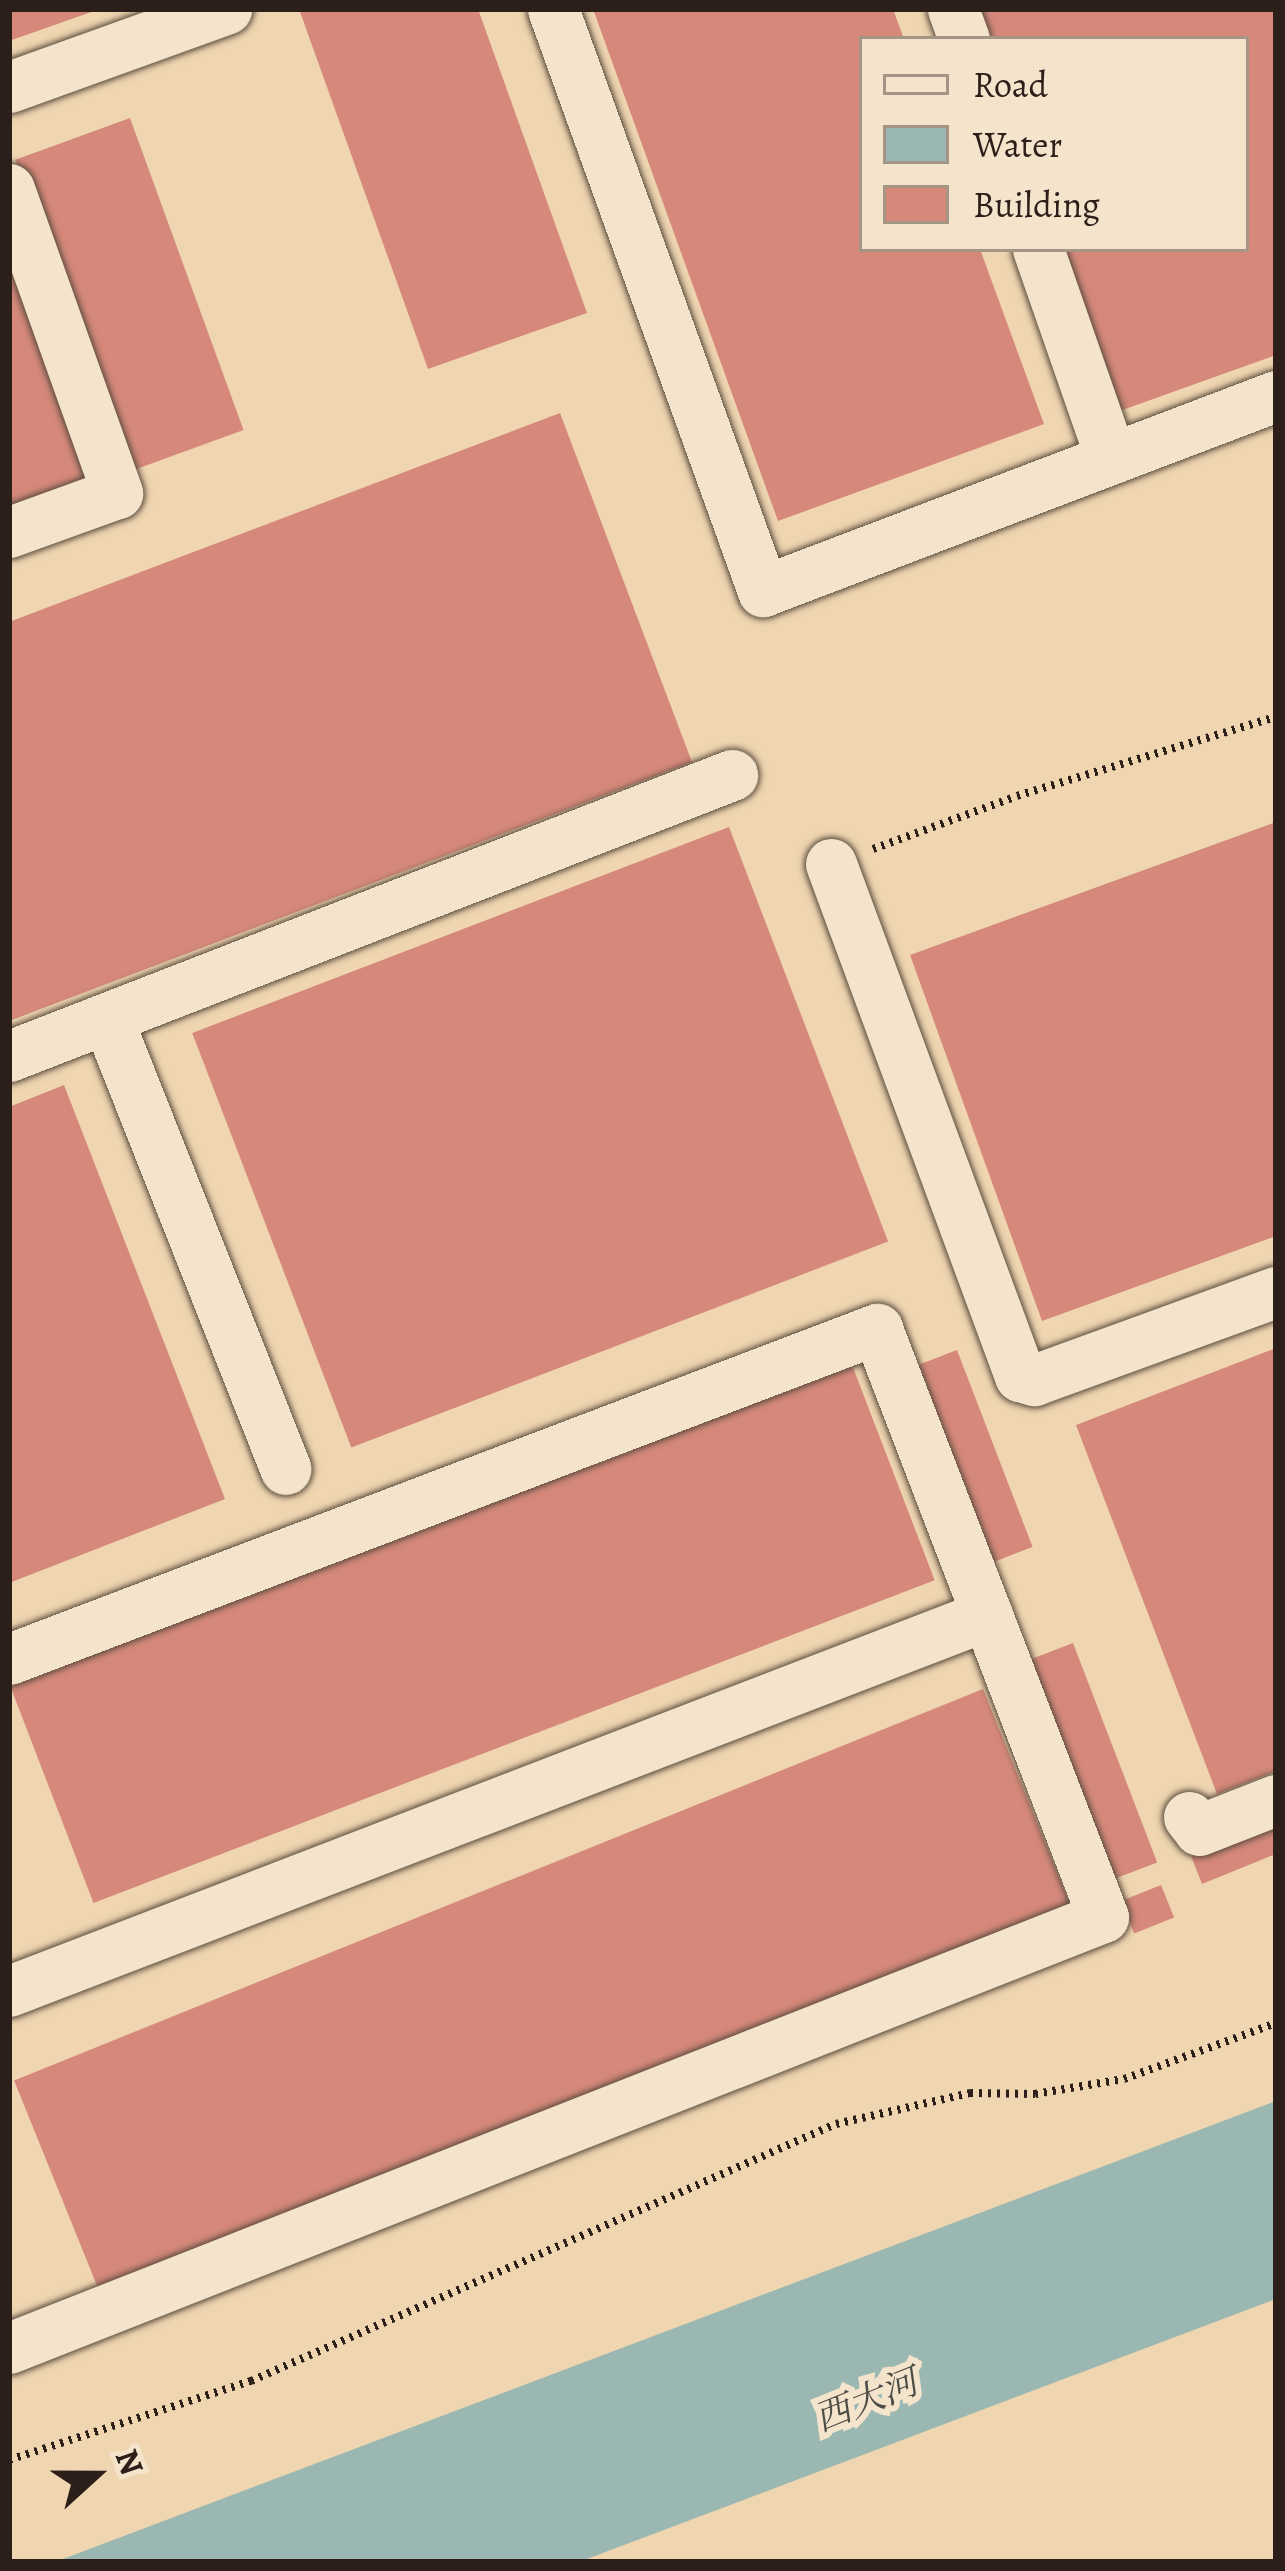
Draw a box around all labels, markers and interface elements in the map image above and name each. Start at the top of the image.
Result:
legend [859,36,1249,252]
text: Road [973,60,1048,109]
text: Water [973,120,1062,169]
text: Building [973,180,1100,229]
water label: 西大河 [808,2360,924,2440]
north arrow [36,2415,156,2535]
text: N [105,2443,155,2481]

